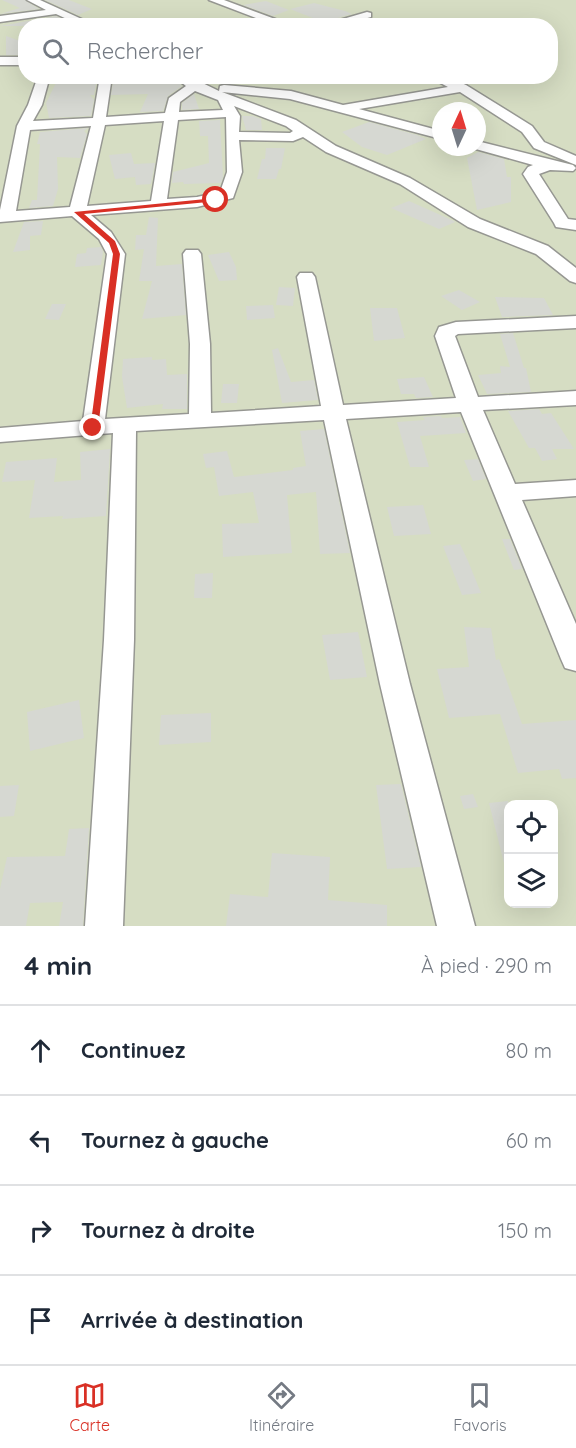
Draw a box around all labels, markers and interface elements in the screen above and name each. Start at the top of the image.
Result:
search box [18,18,558,84]
icon: search [39,35,72,68]
text: Rechercher [87,37,203,65]
north arrow [432,102,486,156]
route start [202,186,228,212]
route end [79,414,105,440]
map controls [504,800,558,908]
button: locate [504,800,558,854]
button: layers [504,854,558,908]
text: 4 min [24,949,92,982]
text: À pied · 290 m [421,953,552,978]
icon: ahead [24,1034,57,1067]
text: Continuez [81,1036,185,1064]
text: 80 m [506,1038,552,1063]
icon: left [24,1124,57,1157]
text: Tournez à gauche [81,1126,269,1154]
text: 60 m [506,1128,552,1153]
icon: right [24,1214,57,1247]
text: Tournez à droite [81,1216,255,1244]
text: 150 m [498,1218,552,1243]
icon: arrive [24,1304,57,1337]
text: Arrivée à destination [81,1306,303,1334]
tab: Carte [69,1379,110,1435]
tab: Itinéraire [249,1379,314,1435]
tab: Favoris [453,1379,507,1435]

